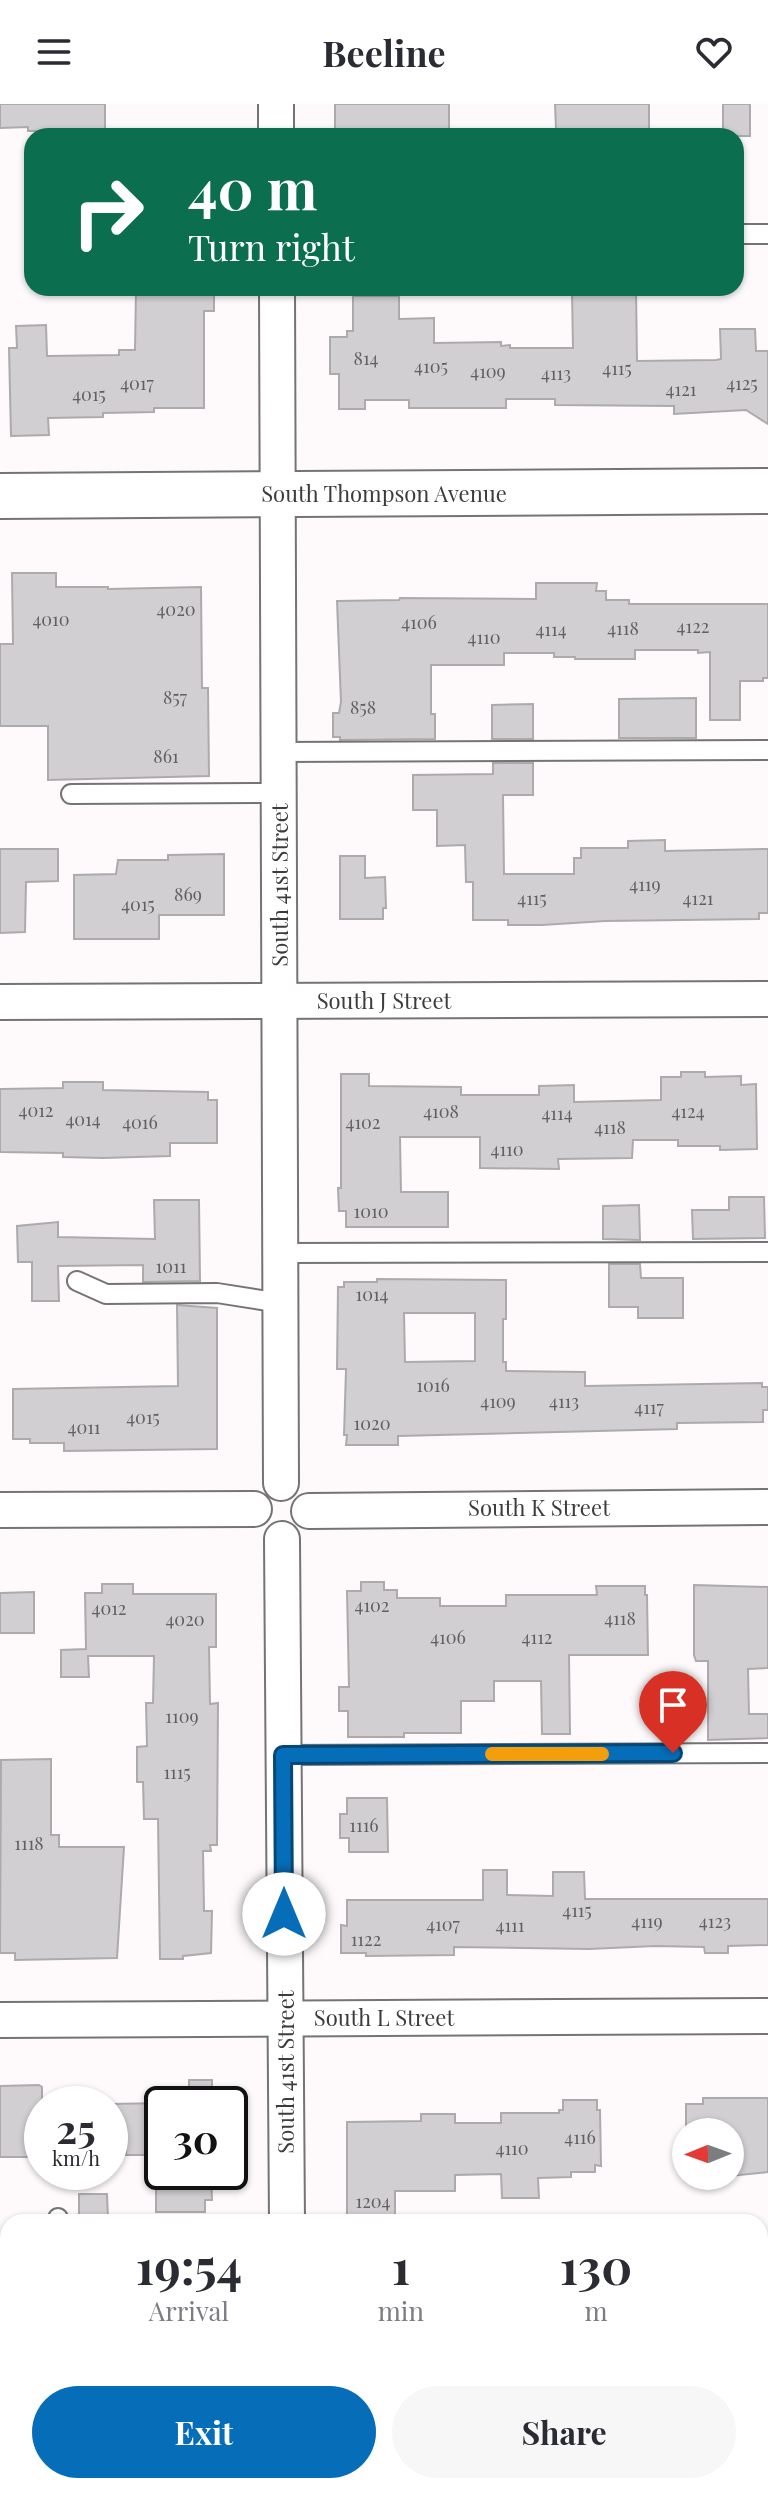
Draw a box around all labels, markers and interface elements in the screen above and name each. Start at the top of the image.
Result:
text: Beeline [322,28,446,76]
icon: menu [32,30,76,74]
icon: heart [692,30,736,74]
text: 40 m [188,150,317,225]
icon: right [56,160,160,264]
text: Turn right [188,222,355,270]
house number: 814 [354,346,379,370]
house number: 4105 [414,354,448,378]
house number: 4115 [602,356,632,380]
house number: 4109 [470,359,506,383]
house number: 4113 [541,361,571,385]
house number: 4017 [120,371,155,395]
house number: 4125 [726,371,758,395]
house number: 4121 [666,377,697,401]
house number: 4015 [72,382,106,406]
street label: South Thompson Avenue [261,478,507,508]
house number: 4020 [156,597,196,621]
house number: 4010 [32,607,70,631]
house number: 4106 [401,610,437,634]
house number: 4122 [677,614,709,638]
house number: 4118 [607,616,639,640]
house number: 4114 [535,617,567,641]
house number: 4110 [467,625,501,649]
house number: 857 [163,685,188,709]
house number: 858 [350,695,376,719]
house number: 861 [153,744,179,768]
street label: South 41st Street [264,802,294,967]
house number: 4119 [629,872,661,896]
house number: 869 [174,882,202,906]
house number: 4115 [517,886,547,910]
house number: 4121 [683,886,714,910]
house number: 4015 [121,892,155,916]
street label: South J Street [317,985,453,1015]
house number: 4012 [19,1098,53,1122]
house number: 4108 [423,1099,459,1123]
house number: 4124 [671,1099,705,1123]
house number: 4114 [541,1101,573,1125]
house number: 4014 [65,1107,101,1131]
house number: 4016 [122,1110,158,1134]
house number: 4102 [346,1110,380,1134]
house number: 4118 [594,1115,626,1139]
house number: 4110 [490,1137,524,1161]
house number: 1010 [354,1199,388,1223]
house number: 1011 [156,1254,187,1278]
house number: 1014 [355,1282,389,1306]
house number: 1016 [416,1373,450,1397]
house number: 4109 [480,1389,516,1413]
house number: 4113 [549,1389,579,1413]
house number: 4117 [634,1395,664,1419]
house number: 4015 [126,1405,160,1429]
house number: 1020 [354,1411,390,1435]
house number: 4011 [67,1415,101,1439]
street label: South K Street [468,1492,611,1522]
house number: 4102 [355,1593,389,1617]
house number: 4012 [92,1596,126,1620]
house number: 4118 [604,1606,636,1630]
house number: 4020 [165,1607,205,1631]
house number: 4106 [430,1625,466,1649]
house number: 4112 [522,1625,552,1649]
pin [639,1671,707,1753]
icon: arrive [651,1683,695,1727]
house number: 1109 [165,1704,199,1728]
house number: 1115 [163,1760,191,1784]
house number: 1116 [349,1813,379,1837]
house number: 1118 [14,1831,44,1855]
position arrow [242,1872,326,1956]
house number: 4115 [562,1898,592,1922]
house number: 4119 [631,1909,663,1933]
house number: 4123 [699,1909,731,1933]
house number: 4107 [426,1912,461,1936]
house number: 4111 [496,1913,525,1937]
house number: 1122 [351,1927,381,1951]
street label: South 41st Street [270,1989,300,2154]
street label: South L Street [314,2002,455,2032]
speed limit sign: 30 [144,2086,248,2190]
text: 25 [56,2101,96,2154]
north arrow [672,2118,744,2190]
map controls [672,2118,744,2190]
house number: 4116 [564,2125,596,2149]
house number: 4110 [495,2136,529,2160]
text: km/h [52,2144,100,2171]
house number: 1204 [356,2189,391,2213]
text: 19:54 [136,2233,242,2297]
text: 1 [392,2233,410,2297]
text: 130 [560,2233,632,2297]
text: Arrival [149,2293,229,2328]
text: min [378,2293,424,2328]
text: m [584,2293,608,2328]
button: Exit [32,2386,376,2478]
button: Share [392,2386,736,2478]

